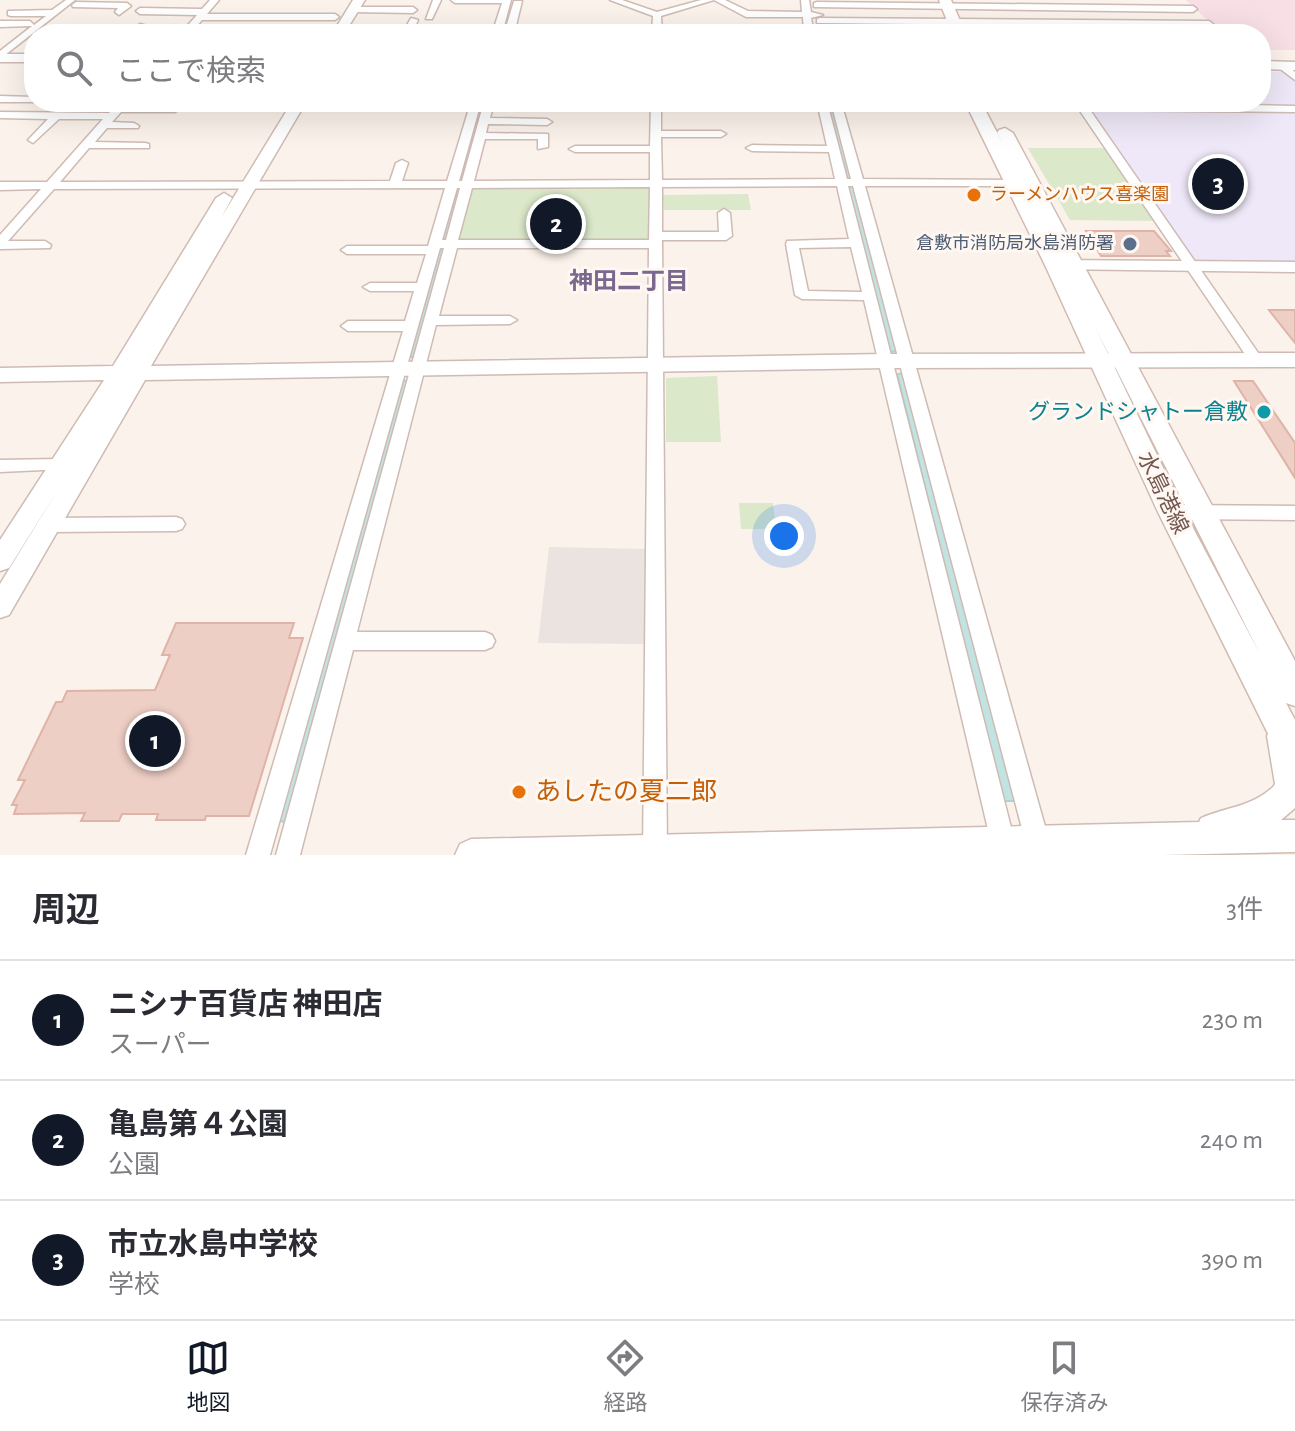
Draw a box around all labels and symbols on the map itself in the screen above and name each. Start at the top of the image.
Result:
pin: 3 [1192,154,1244,214]
place label: ラーメンハウス喜楽園 [990,185,1169,204]
marker: ラーメンハウス喜楽園 [965,186,983,204]
pin: 2 [530,194,582,254]
place label: 倉敷市消防局水島消防署 [916,233,1114,253]
marker: 倉敷市消防局水島消防署 [1121,235,1139,253]
district label: 神田二丁目 [569,268,689,294]
place label: グランドシャトー倉敷 [1028,400,1248,423]
marker: グランドシャトー倉敷 [1255,403,1273,421]
street label: 水島港線 [1134,448,1193,537]
your location [764,516,804,556]
pin: 1 [129,711,181,771]
place label: あしたの夏二郎 [535,778,717,805]
marker: あしたの夏二郎 [510,783,528,801]

